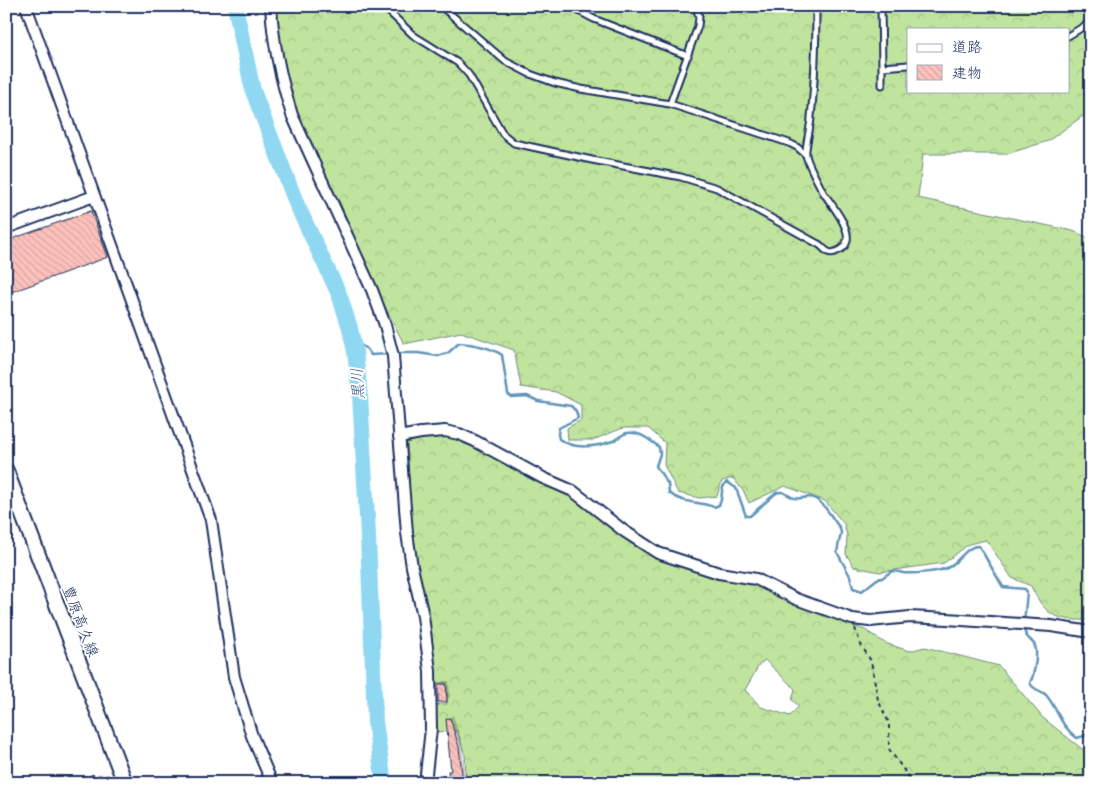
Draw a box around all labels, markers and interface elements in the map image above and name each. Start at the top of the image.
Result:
legend [907,28,1070,92]
text: 道路 [952,36,982,57]
text: 建物 [952,62,982,83]
water label: 黒川 [345,367,369,401]
street label: 豊原高久線 [58,582,104,660]

